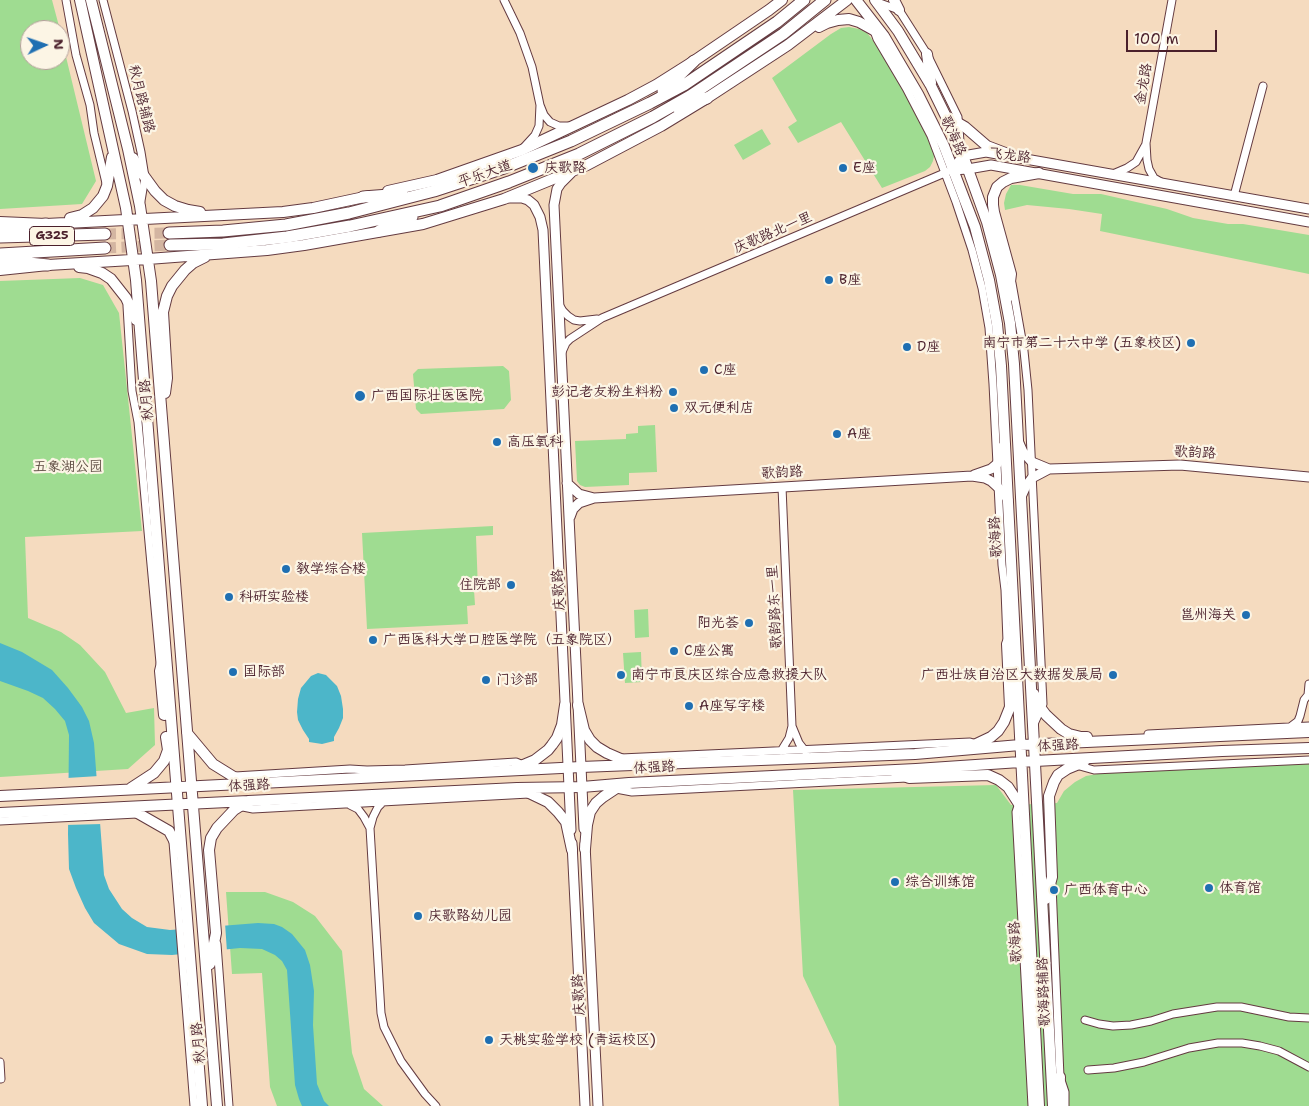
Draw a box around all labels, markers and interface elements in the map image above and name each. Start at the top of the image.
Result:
north arrow [20,20,70,70]
scale bar [1129,20,1220,52]
text: 100 m [1134,29,1179,49]
text: N [50,38,68,50]
street label: 金龙路 [1132,62,1156,106]
street label: 秋月路辅路 [124,63,158,135]
street label: 歌海路 [937,113,969,159]
street label: 飞龙路 [988,145,1032,167]
street label: 平乐大道 [456,157,514,191]
place label: 庆歌路 [544,160,586,176]
place label: E座 [853,160,876,176]
marker: 庆歌路 [526,161,540,175]
marker: E座 [837,162,849,174]
street label: 庆歌路北一里 [731,209,815,257]
road number: G325 [30,227,74,246]
place label: B座 [839,272,861,288]
marker: B座 [823,274,835,286]
place label: 南宁市第二十六中学 (五象校区) [982,335,1181,351]
marker: 南宁市第二十六中学 (五象校区) [1185,337,1197,349]
place label: D座 [917,339,940,355]
marker: D座 [901,341,913,353]
place label: C座 [714,362,737,378]
marker: C座 [698,364,710,376]
street label: 秋月路 [137,378,157,422]
place label: 彭记老友粉生料粉 [551,384,663,400]
marker: 彭记老友粉生料粉 [667,386,679,398]
place label: 广西国际壮医医院 [371,388,483,404]
marker: 广西国际壮医医院 [353,389,367,403]
place label: 双元便利店 [684,400,754,416]
marker: 双元便利店 [668,402,680,414]
place label: A座 [847,426,871,442]
marker: A座 [831,428,843,440]
place label: 高压氧科 [507,434,563,450]
marker: 高压氧科 [491,436,503,448]
street label: 歌韵路 [1174,444,1216,462]
park label: 五象湖公园 [33,459,103,475]
street label: 歌韵路 [761,464,803,482]
street label: 歌海路 [987,516,1005,558]
place label: 教学综合楼 [296,561,366,577]
marker: 教学综合楼 [280,563,292,575]
street label: 歌韵路东一里 [764,565,786,649]
street label: 庆歌路 [550,569,568,611]
place label: 住院部 [459,577,501,593]
marker: 住院部 [505,579,517,591]
place label: 科研实验楼 [239,589,309,605]
marker: 科研实验楼 [223,591,235,603]
place label: 邕州海关 [1180,607,1236,623]
marker: 邕州海关 [1240,609,1252,621]
place label: 阳光荟 [697,615,739,631]
marker: 阳光荟 [743,617,755,629]
place label: 广西医科大学口腔医学院（五象院区） [383,632,621,648]
marker: 广西医科大学口腔医学院（五象院区） [367,634,379,646]
place label: C座公寓 [684,643,735,659]
marker: C座公寓 [668,645,680,657]
place label: 国际部 [243,664,285,680]
marker: 国际部 [227,666,239,678]
place label: 南宁市良庆区综合应急救援大队 [631,667,827,683]
place label: 广西壮族自治区大数据发展局 [921,667,1103,683]
marker: 南宁市良庆区综合应急救援大队 [615,669,627,681]
marker: 广西壮族自治区大数据发展局 [1107,669,1119,681]
place label: 门诊部 [496,672,538,688]
marker: 门诊部 [480,674,492,686]
place label: A座写字楼 [699,698,765,714]
marker: A座写字楼 [683,700,695,712]
street label: 体强路 [1037,737,1079,755]
street label: 体强路 [633,759,675,777]
street label: 体强路 [228,777,270,795]
place label: 综合训练馆 [905,874,975,890]
marker: 综合训练馆 [889,876,901,888]
place label: 体育馆 [1219,880,1261,896]
place label: 广西体育中心 [1064,882,1148,898]
marker: 体育馆 [1203,882,1215,894]
marker: 广西体育中心 [1048,884,1060,896]
place label: 庆歌路幼儿园 [428,908,512,924]
marker: 庆歌路幼儿园 [412,910,424,922]
street label: 歌海路 [1007,921,1025,963]
street label: 歌海路辅路 [1034,957,1054,1027]
street label: 庆歌路 [570,974,588,1016]
street label: 秋月路 [189,1021,209,1065]
place label: 天桃实验学校 (青运校区) [499,1032,656,1048]
marker: 天桃实验学校 (青运校区) [483,1034,495,1046]

